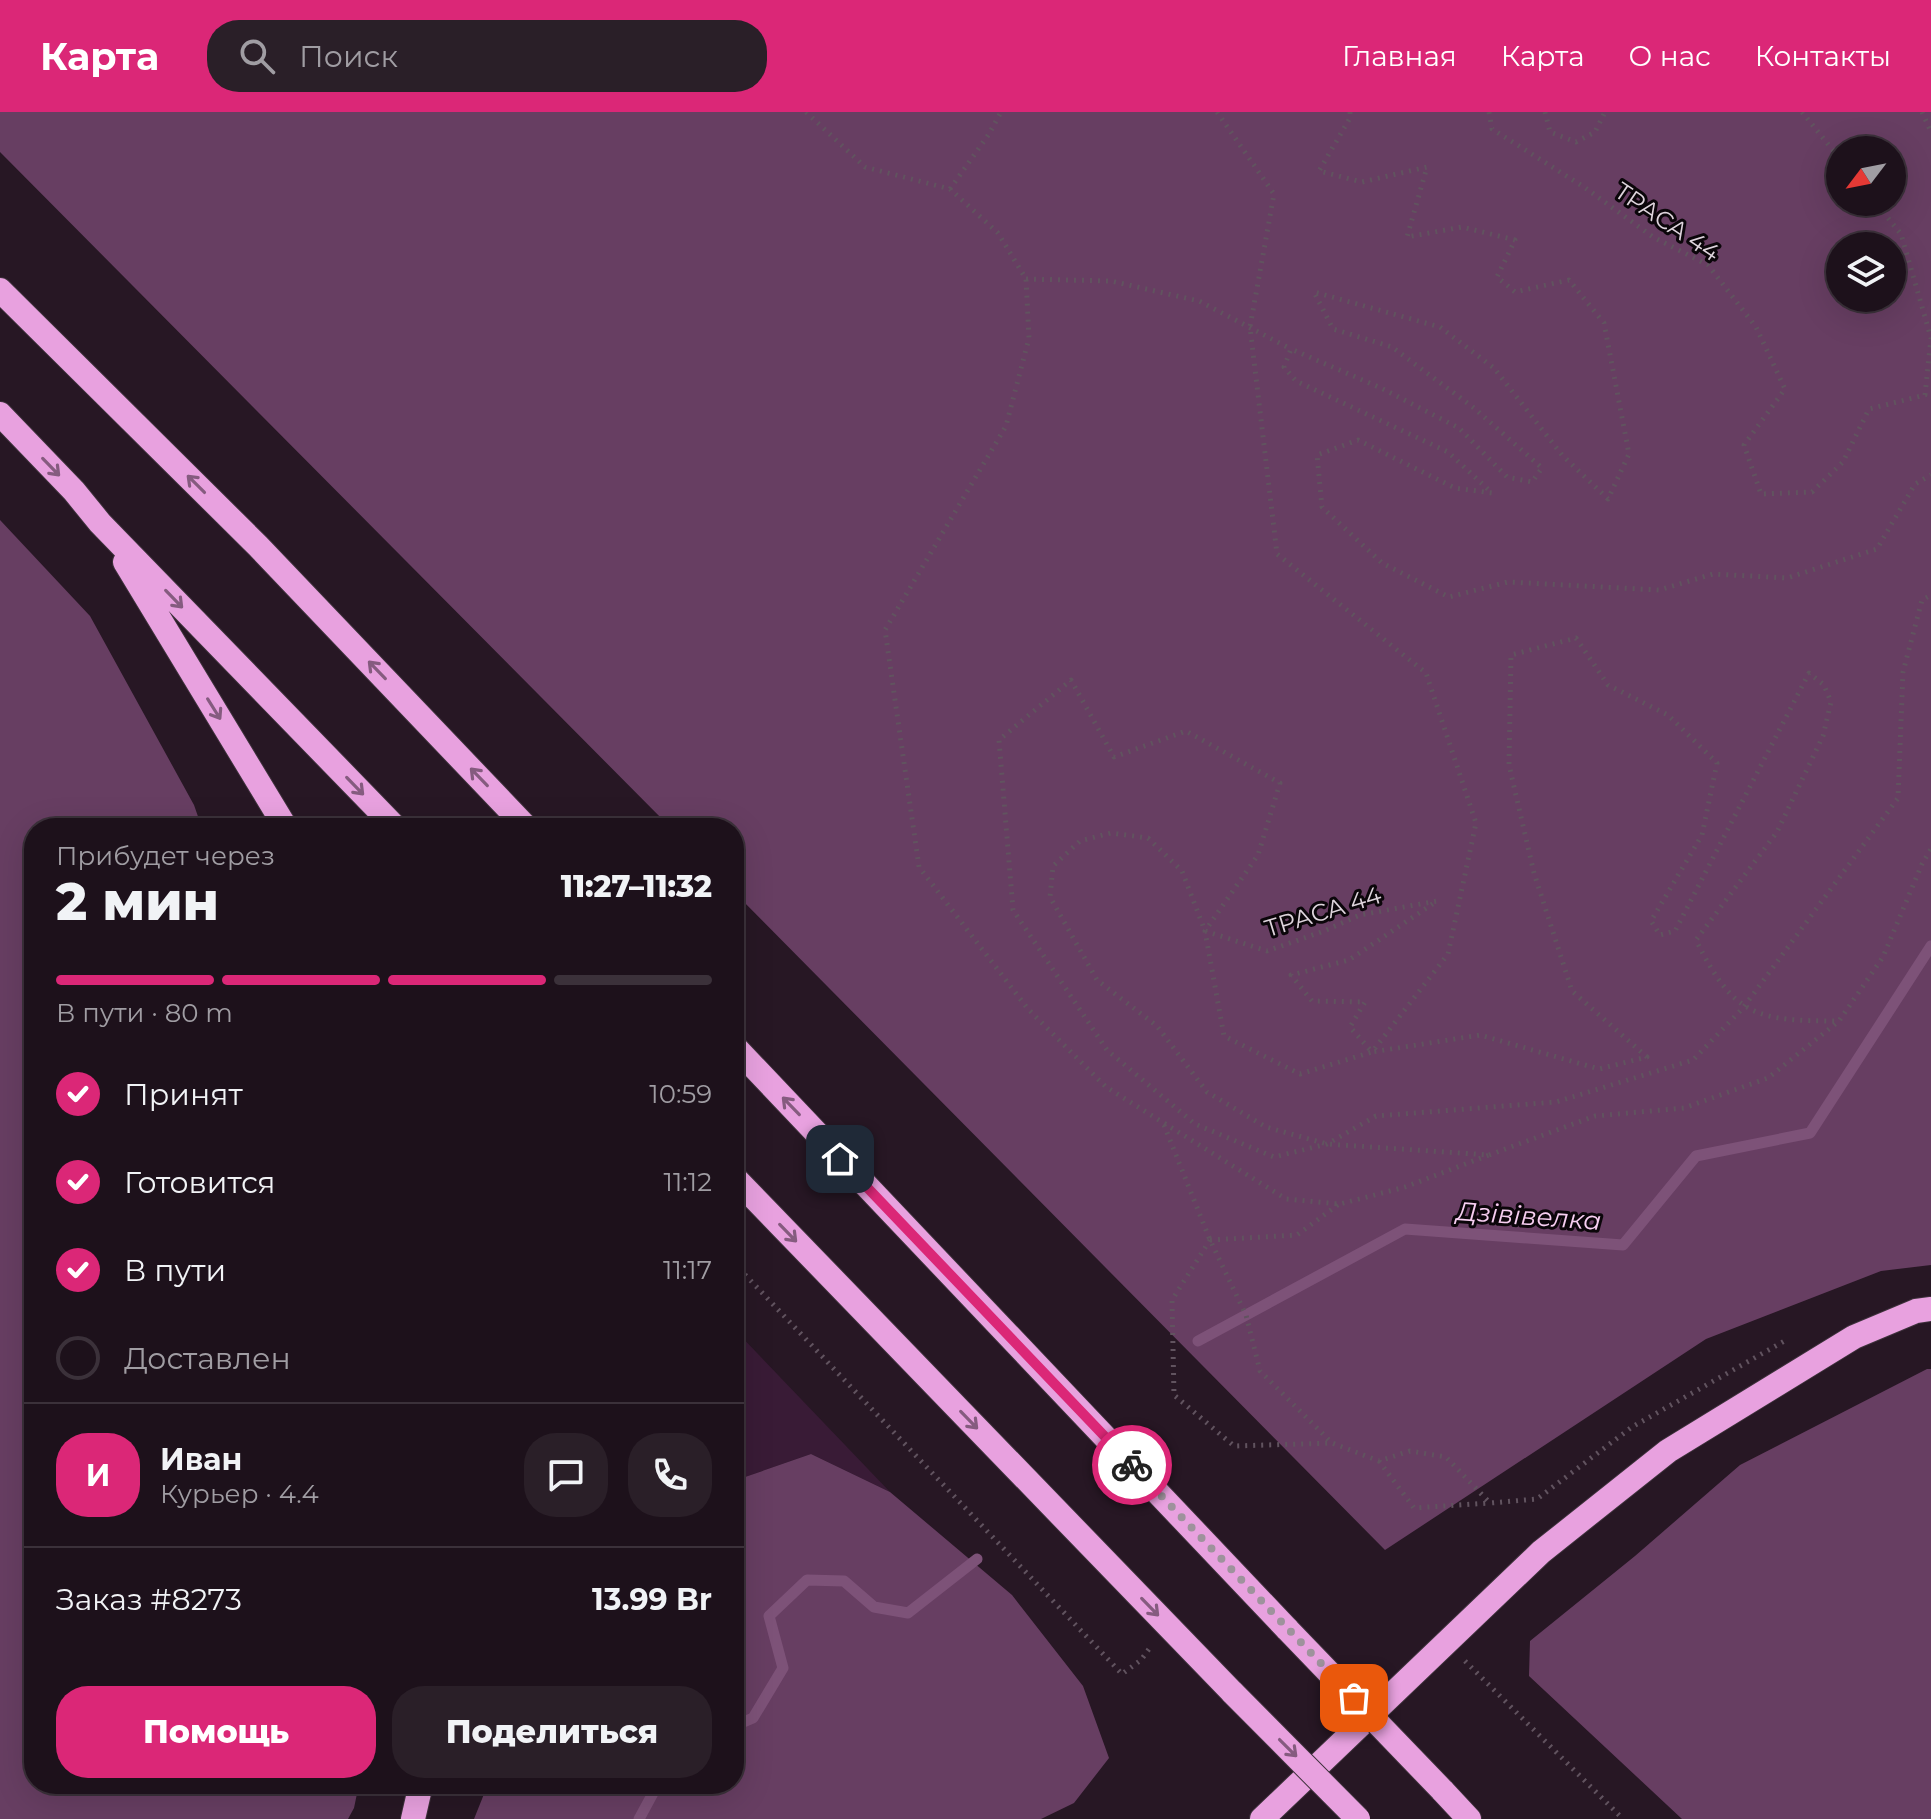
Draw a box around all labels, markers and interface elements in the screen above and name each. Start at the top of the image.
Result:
search box [207,20,767,92]
text: Карта [40,33,159,80]
icon: search [235,34,279,78]
text: Поиск [299,38,398,75]
text: Главная [1342,39,1457,73]
text: Карта [1501,39,1585,73]
text: О нас [1629,39,1711,73]
text: Контакты [1755,39,1891,73]
north arrow [1826,136,1906,216]
map controls [1826,136,1906,312]
street label: ТРАСА 44 [1609,176,1725,267]
button: layers [1826,232,1906,312]
one-way arrow [42,457,61,477]
one-way arrow [187,475,206,494]
one-way arrow [164,589,183,608]
one-way arrow [368,661,387,681]
one-way arrow [207,697,223,720]
one-way arrow [470,768,488,788]
one-way arrow [345,776,364,795]
text: Прибудет через [56,840,275,872]
text: 11:27–11:32 [561,868,712,905]
text: 2 мин [56,870,219,933]
street label: ТРАСА 44 [1261,880,1385,943]
text: В пути · 80 m [56,997,233,1029]
icon: check [56,1072,100,1116]
text: Принят [124,1076,243,1113]
text: 10:59 [649,1078,712,1110]
one-way arrow [781,1096,800,1116]
pin [806,1125,874,1193]
icon: home [818,1137,862,1181]
icon: check [56,1160,100,1204]
text: Готовится [124,1164,276,1201]
text: 11:12 [664,1166,712,1198]
water label: Дзівівелка [1454,1195,1602,1237]
one-way arrow [779,1223,798,1243]
icon: check [56,1248,100,1292]
text: В пути [124,1252,226,1289]
text: 11:17 [663,1254,712,1286]
text: Доставлен [124,1340,291,1377]
one-way arrow [959,1410,978,1429]
courier [1092,1425,1172,1505]
button: chat [524,1433,608,1517]
button: phone [628,1433,712,1517]
text: Иван [160,1441,242,1478]
icon: bike [1110,1443,1154,1487]
text: И [86,1457,110,1494]
text: Курьер · 4.4 [160,1478,319,1510]
text: Заказ #8273 [56,1581,242,1618]
text: 13.99 Br [592,1581,712,1618]
one-way arrow [1140,1597,1159,1616]
pin [1320,1664,1388,1732]
icon: bag [1332,1676,1376,1720]
button: Помощь [56,1686,376,1778]
button: Поделиться [392,1686,712,1778]
one-way arrow [1278,1738,1297,1757]

